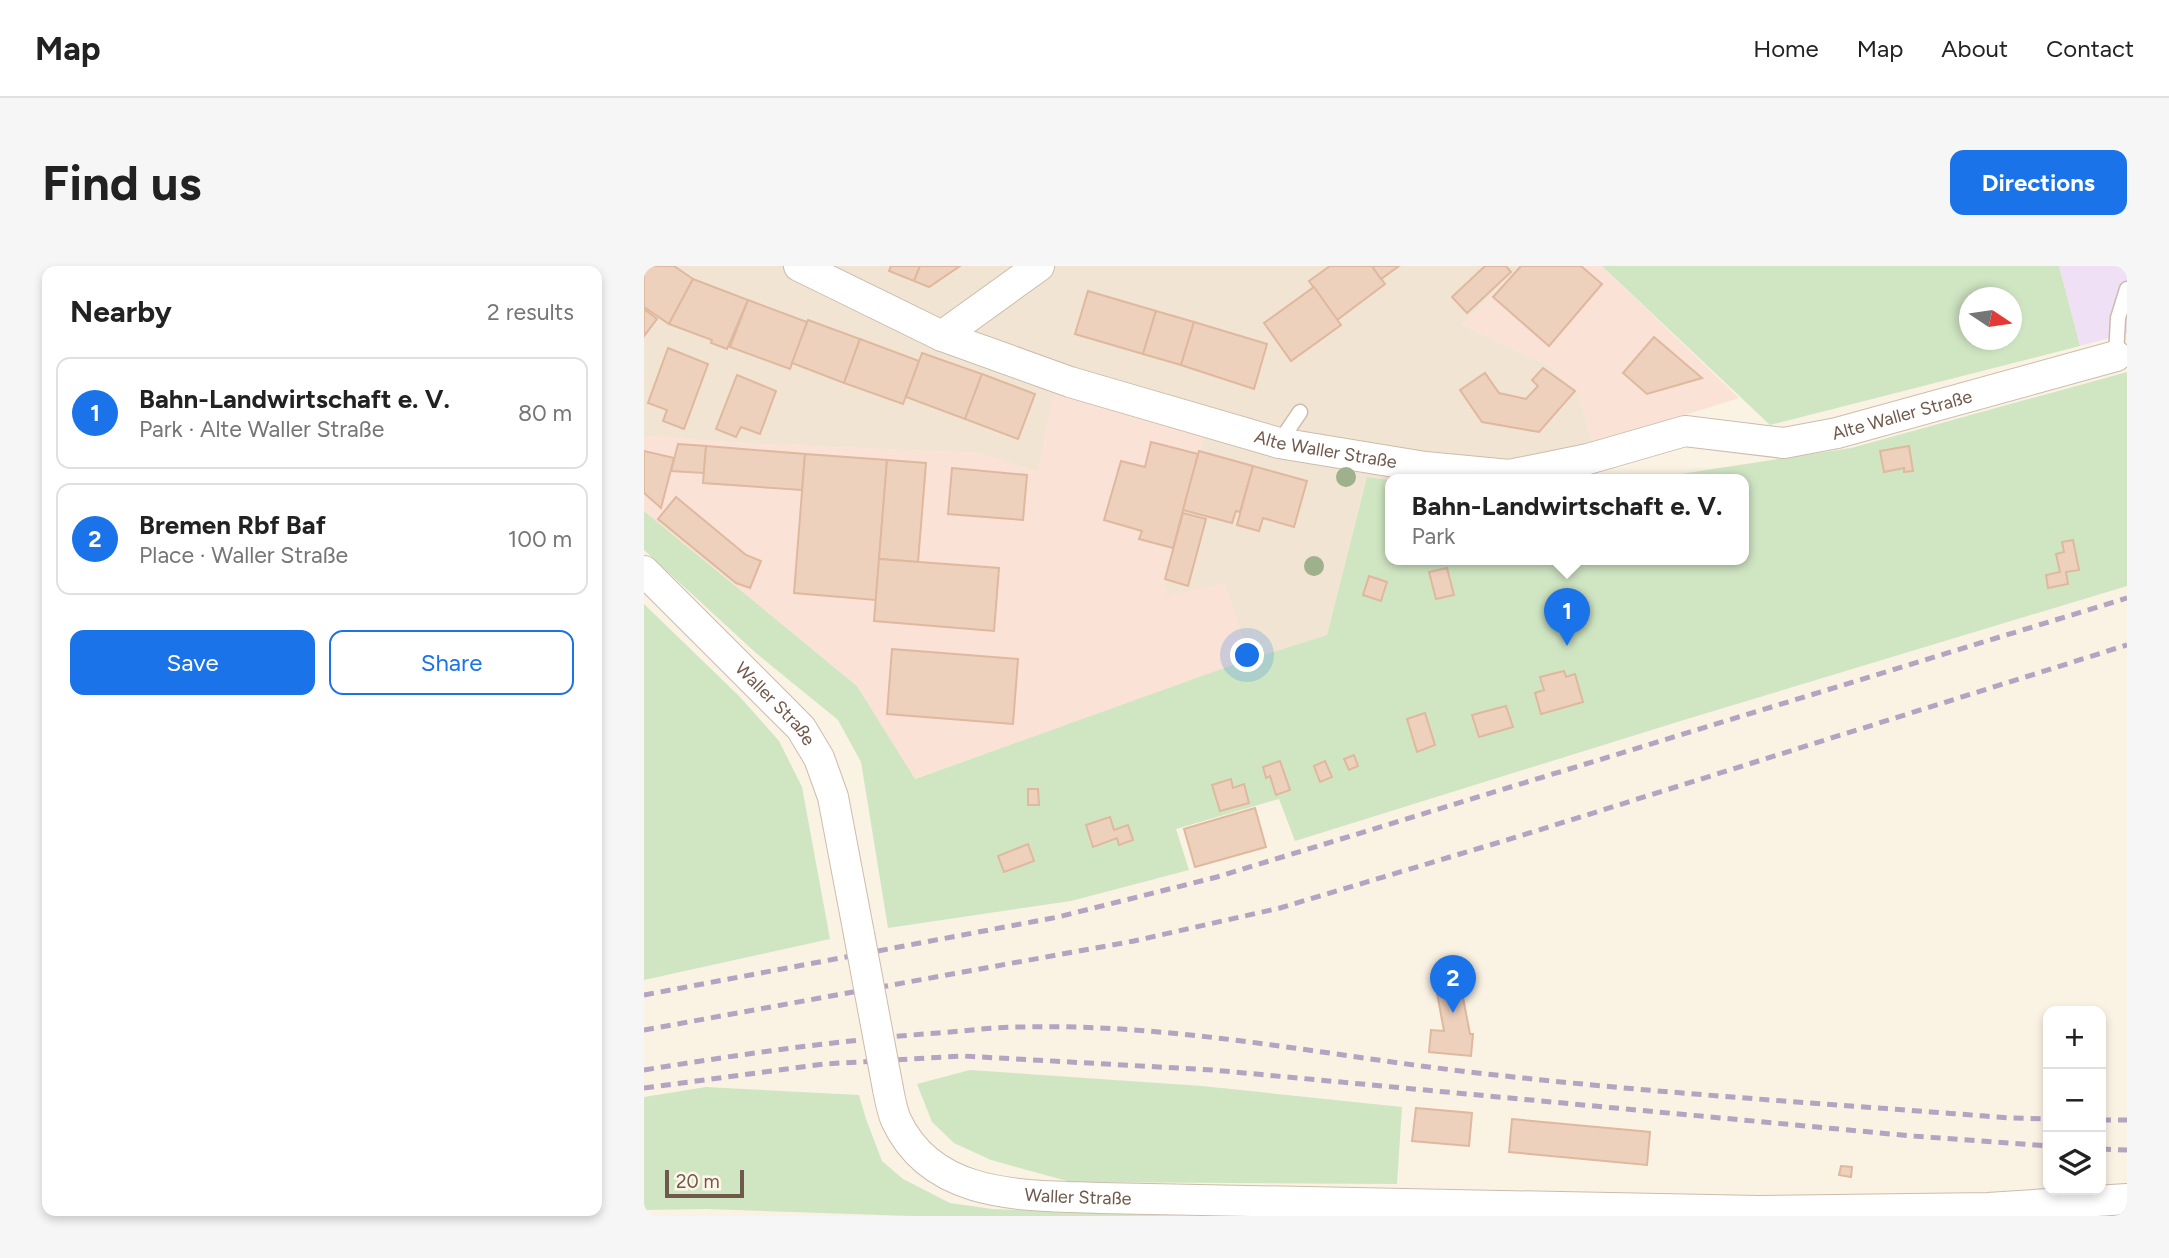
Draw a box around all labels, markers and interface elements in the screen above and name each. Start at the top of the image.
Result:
text: Map [35,29,101,68]
text: Home [1753,34,1819,63]
text: Map [1857,34,1903,63]
text: About [1941,34,2008,63]
text: Contact [2046,34,2134,63]
button: Directions [1950,150,2127,215]
text: Find us [42,153,201,212]
north arrow [1959,287,2022,350]
text: Nearby [70,293,172,330]
text: 2 results [487,298,574,326]
text: Bahn-Landwirtschaft e. V. [139,383,450,415]
street label: Alte Waller Straße [1830,385,1975,445]
text: 1 [90,399,100,427]
text: 80 m [518,399,572,427]
text: Park · Alte Waller Straße [139,415,384,443]
street label: Alte Waller Straße [1252,425,1399,473]
popup [1385,474,1749,565]
text: Bahn-Landwirtschaft e. V. [1412,490,1722,522]
text: Bremen Rbf Baf [139,509,326,541]
text: Park [1412,522,1455,550]
text: 2 [88,525,102,553]
text: 100 m [508,525,572,553]
text: Place · Waller Straße [139,541,348,569]
pin: 1 [1544,588,1590,646]
button: Save [70,630,315,695]
button: Share [329,630,574,695]
your location [1230,638,1264,672]
street label: Waller Straße [731,658,820,750]
pin: 2 [1430,955,1476,1013]
map controls [2043,1006,2106,1195]
button: + [2043,1006,2106,1069]
button: − [2043,1069,2106,1132]
button: layers [2043,1132,2106,1195]
scale bar [665,1167,744,1199]
text: 20 m [676,1170,720,1193]
street label: Waller Straße [1024,1184,1132,1210]

